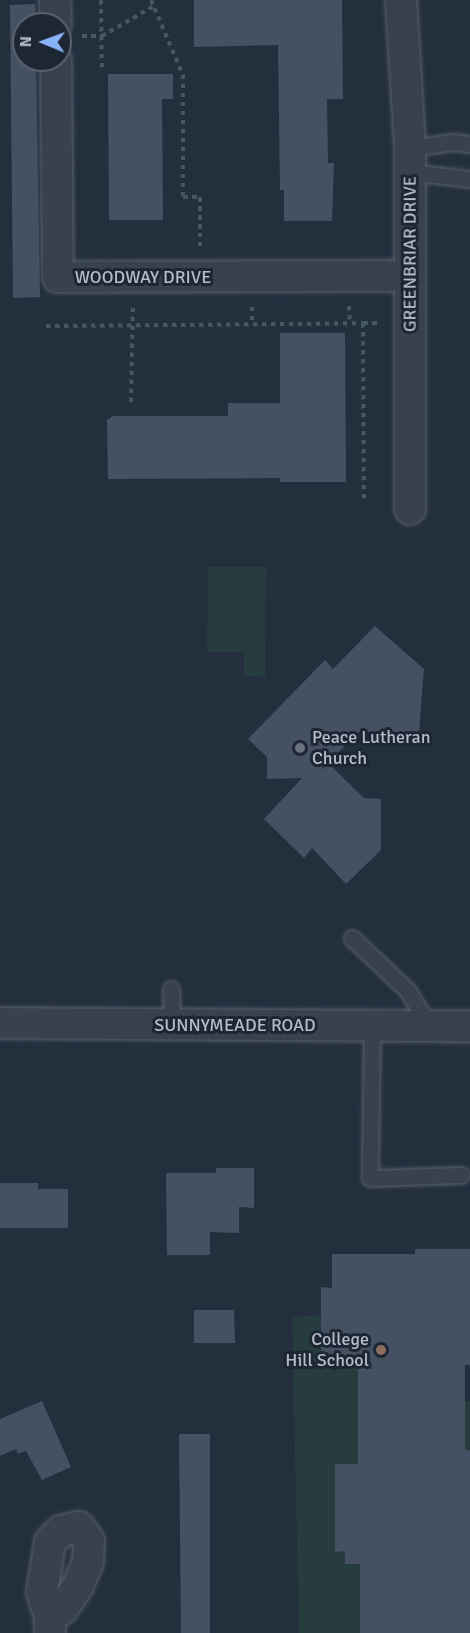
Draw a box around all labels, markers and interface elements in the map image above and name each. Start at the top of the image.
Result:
north arrow [12,12,72,72]
text: N [16,36,36,47]
street label: GREENBRIAR DRIVE [399,176,421,332]
street label: WOODWAY DRIVE [75,266,211,288]
place label: Peace Lutheran Church [312,727,430,770]
marker: Peace Lutheran Church [293,741,307,755]
street label: SUNNYMEADE ROAD [154,1014,316,1036]
place label: College Hill School [285,1329,369,1372]
marker: College Hill School [374,1343,388,1357]

